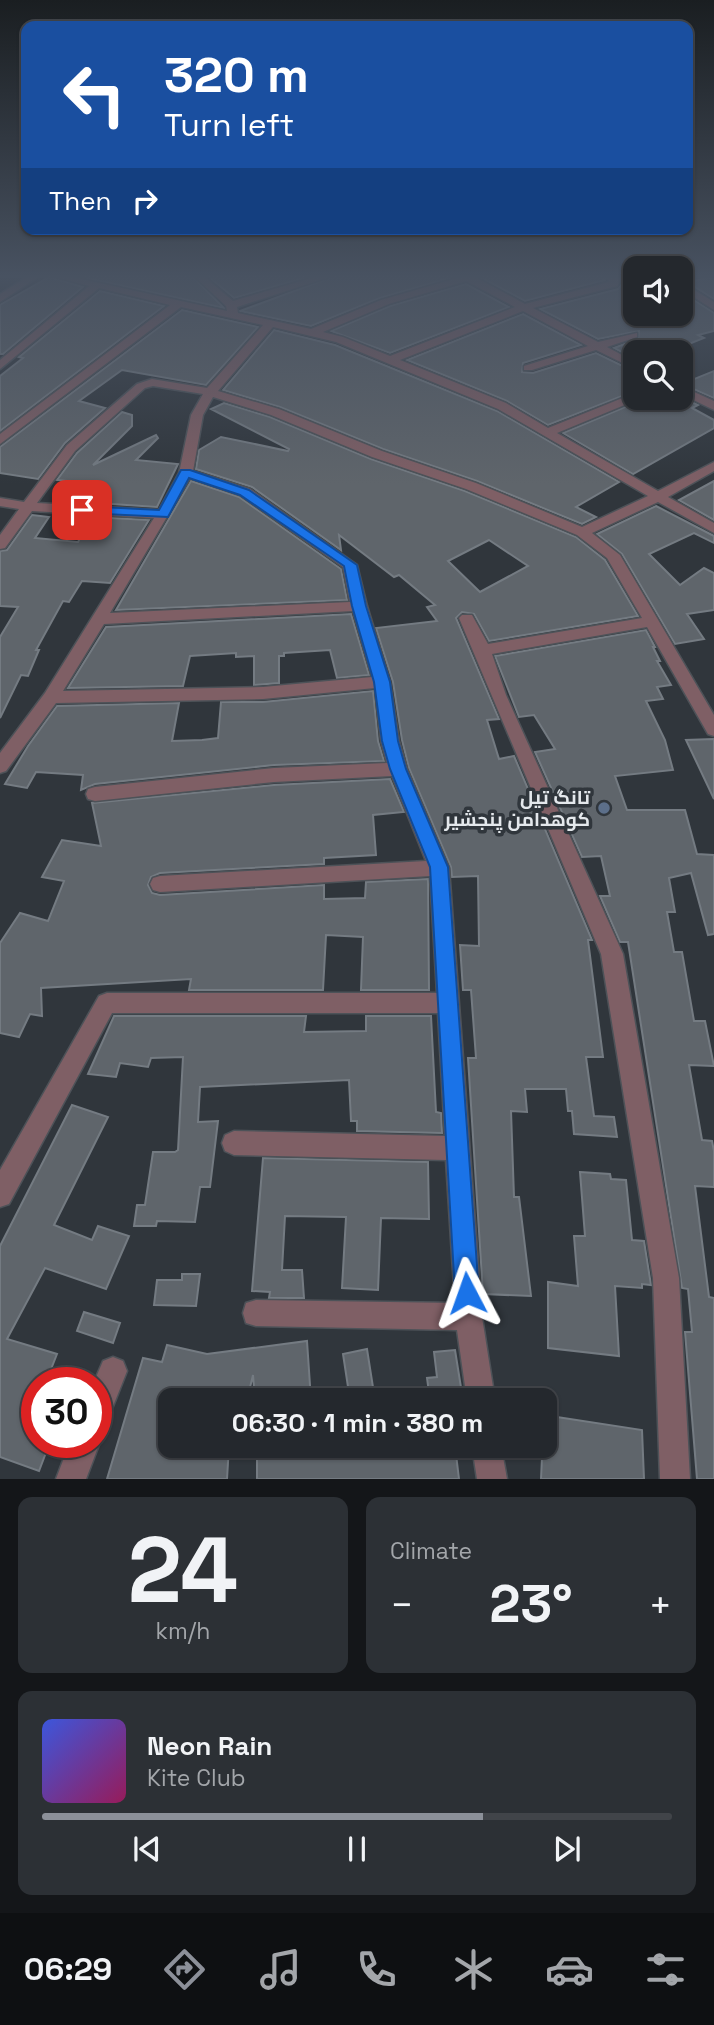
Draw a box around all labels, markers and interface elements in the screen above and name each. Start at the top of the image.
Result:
text: 320 m [164,44,309,106]
icon: left [49,49,140,140]
text: Turn left [164,105,294,145]
icon: right [126,182,164,220]
text: Then [49,184,112,218]
map controls [623,256,693,410]
button: sound [623,256,693,326]
button: search [623,340,693,410]
pin [52,480,112,540]
icon: arrive [63,491,101,529]
place label: تانگ تیل کوهدامن پنجشیر [444,785,591,833]
marker: تانگ تیل کوهدامن پنجشیر [596,800,612,816]
position arrow [430,1256,504,1330]
speed limit sign: 30 [21,1367,112,1458]
text: 06:30 · 1 min · 380 m [232,1406,483,1440]
text: 24 [128,1512,238,1629]
text: Climate [390,1536,472,1566]
text: 23° [490,1571,573,1637]
text: − [390,1581,414,1629]
text: + [648,1581,672,1629]
text: km/h [156,1616,210,1646]
text: Neon Rain [147,1729,272,1763]
text: Kite Club [147,1763,246,1793]
icon: previous [128,1830,166,1868]
icon: pause [338,1830,376,1868]
icon: next [548,1830,586,1868]
icon: directions [160,1945,209,1994]
icon: music [256,1945,305,1994]
icon: phone [352,1945,401,1994]
icon: climate [449,1945,498,1994]
icon: car [545,1945,594,1994]
icon: filters [641,1945,690,1994]
text: 06:29 [24,1949,112,1989]

